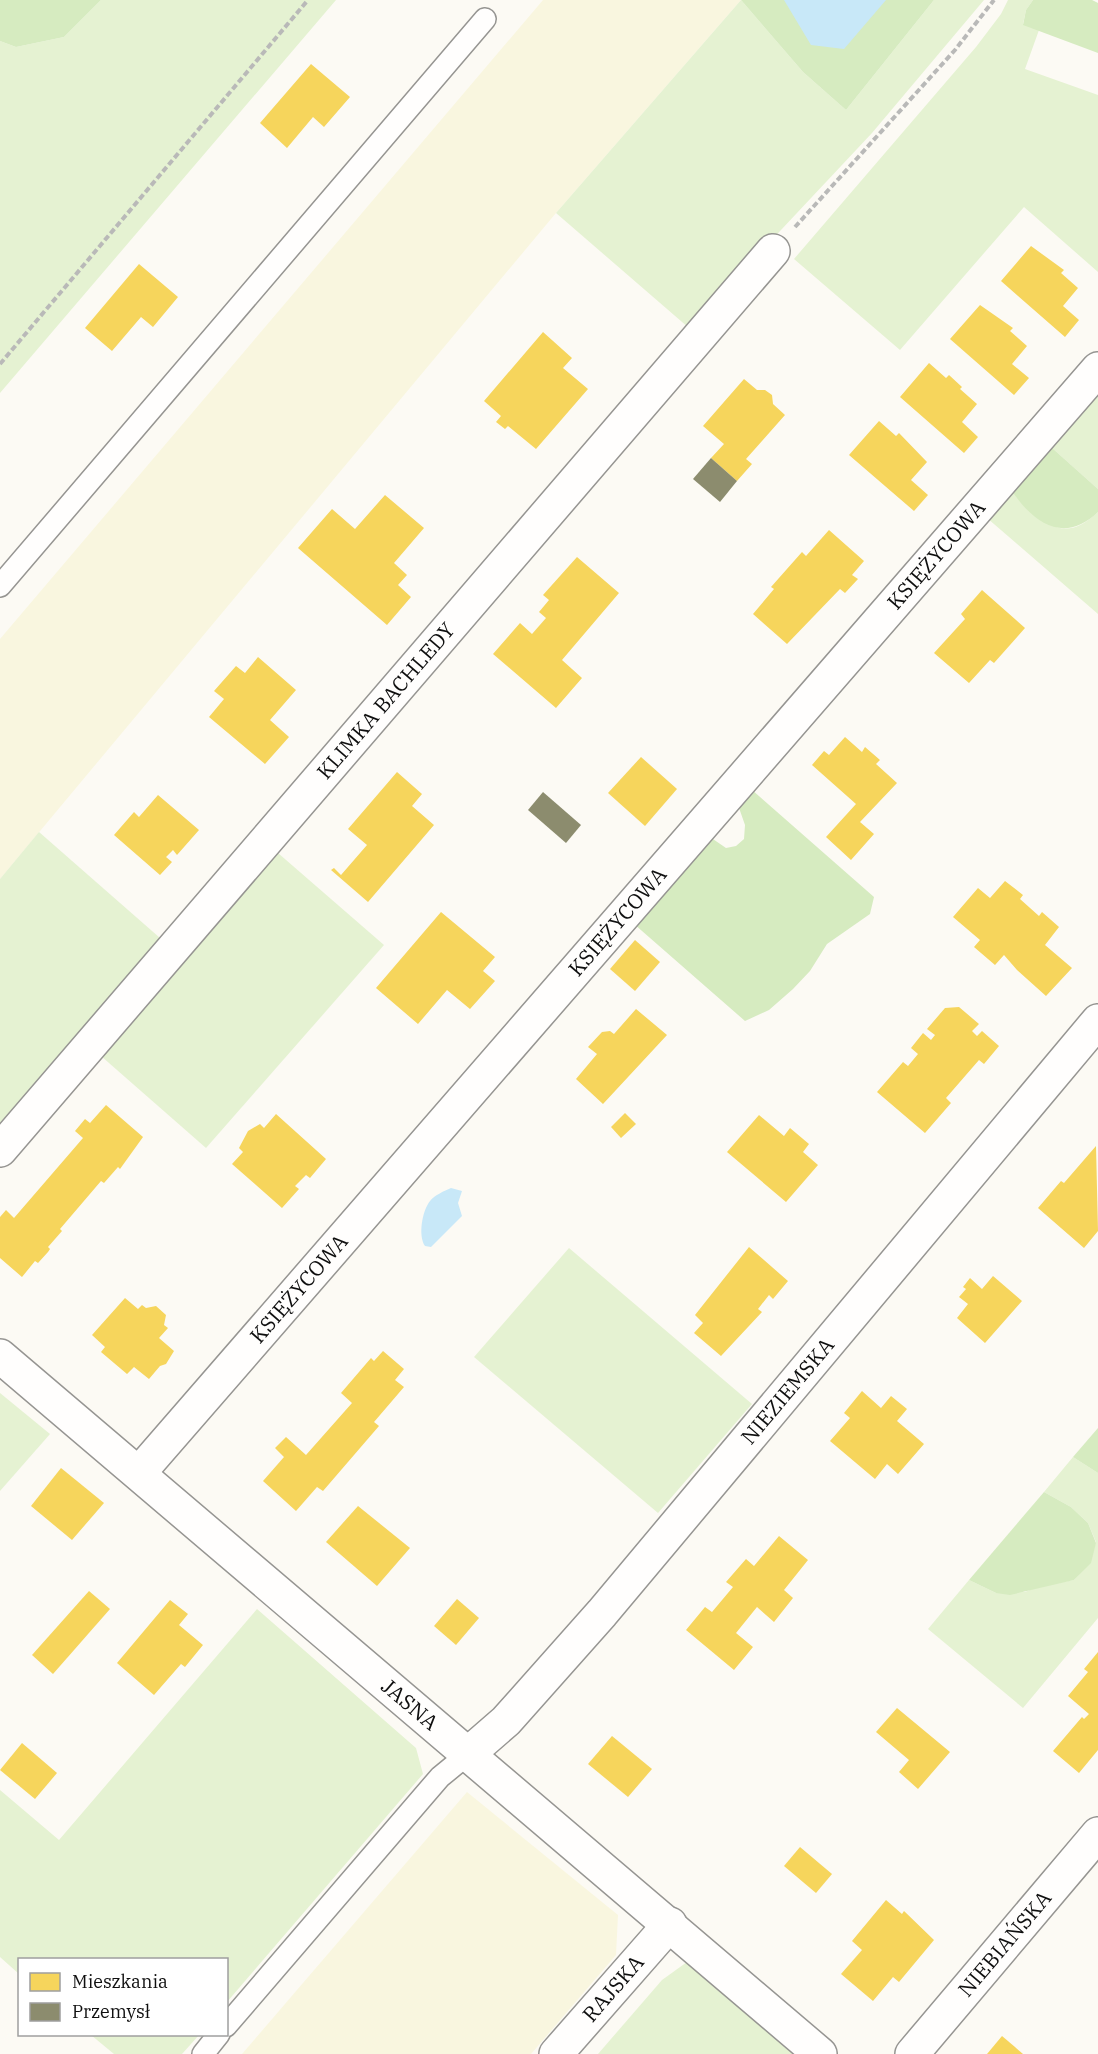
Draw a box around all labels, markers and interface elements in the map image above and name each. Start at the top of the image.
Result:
street label: KSIĘŻYCOWA [880,493,991,615]
street label: KLIMKA BACHLEDY [310,616,460,785]
street label: KSIĘŻYCOWA [562,860,673,982]
street label: KSIĘŻYCOWA [243,1227,354,1349]
street label: NIEZIEMSKA [734,1331,840,1450]
street label: JASNA [376,1672,445,1737]
street label: NIEBIAŃSKA [951,1884,1058,2002]
street label: RAJSKA [576,1948,650,2027]
legend [18,1958,228,2036]
text: Mieszkania [72,1970,168,1993]
text: Przemysł [72,2000,151,2023]

